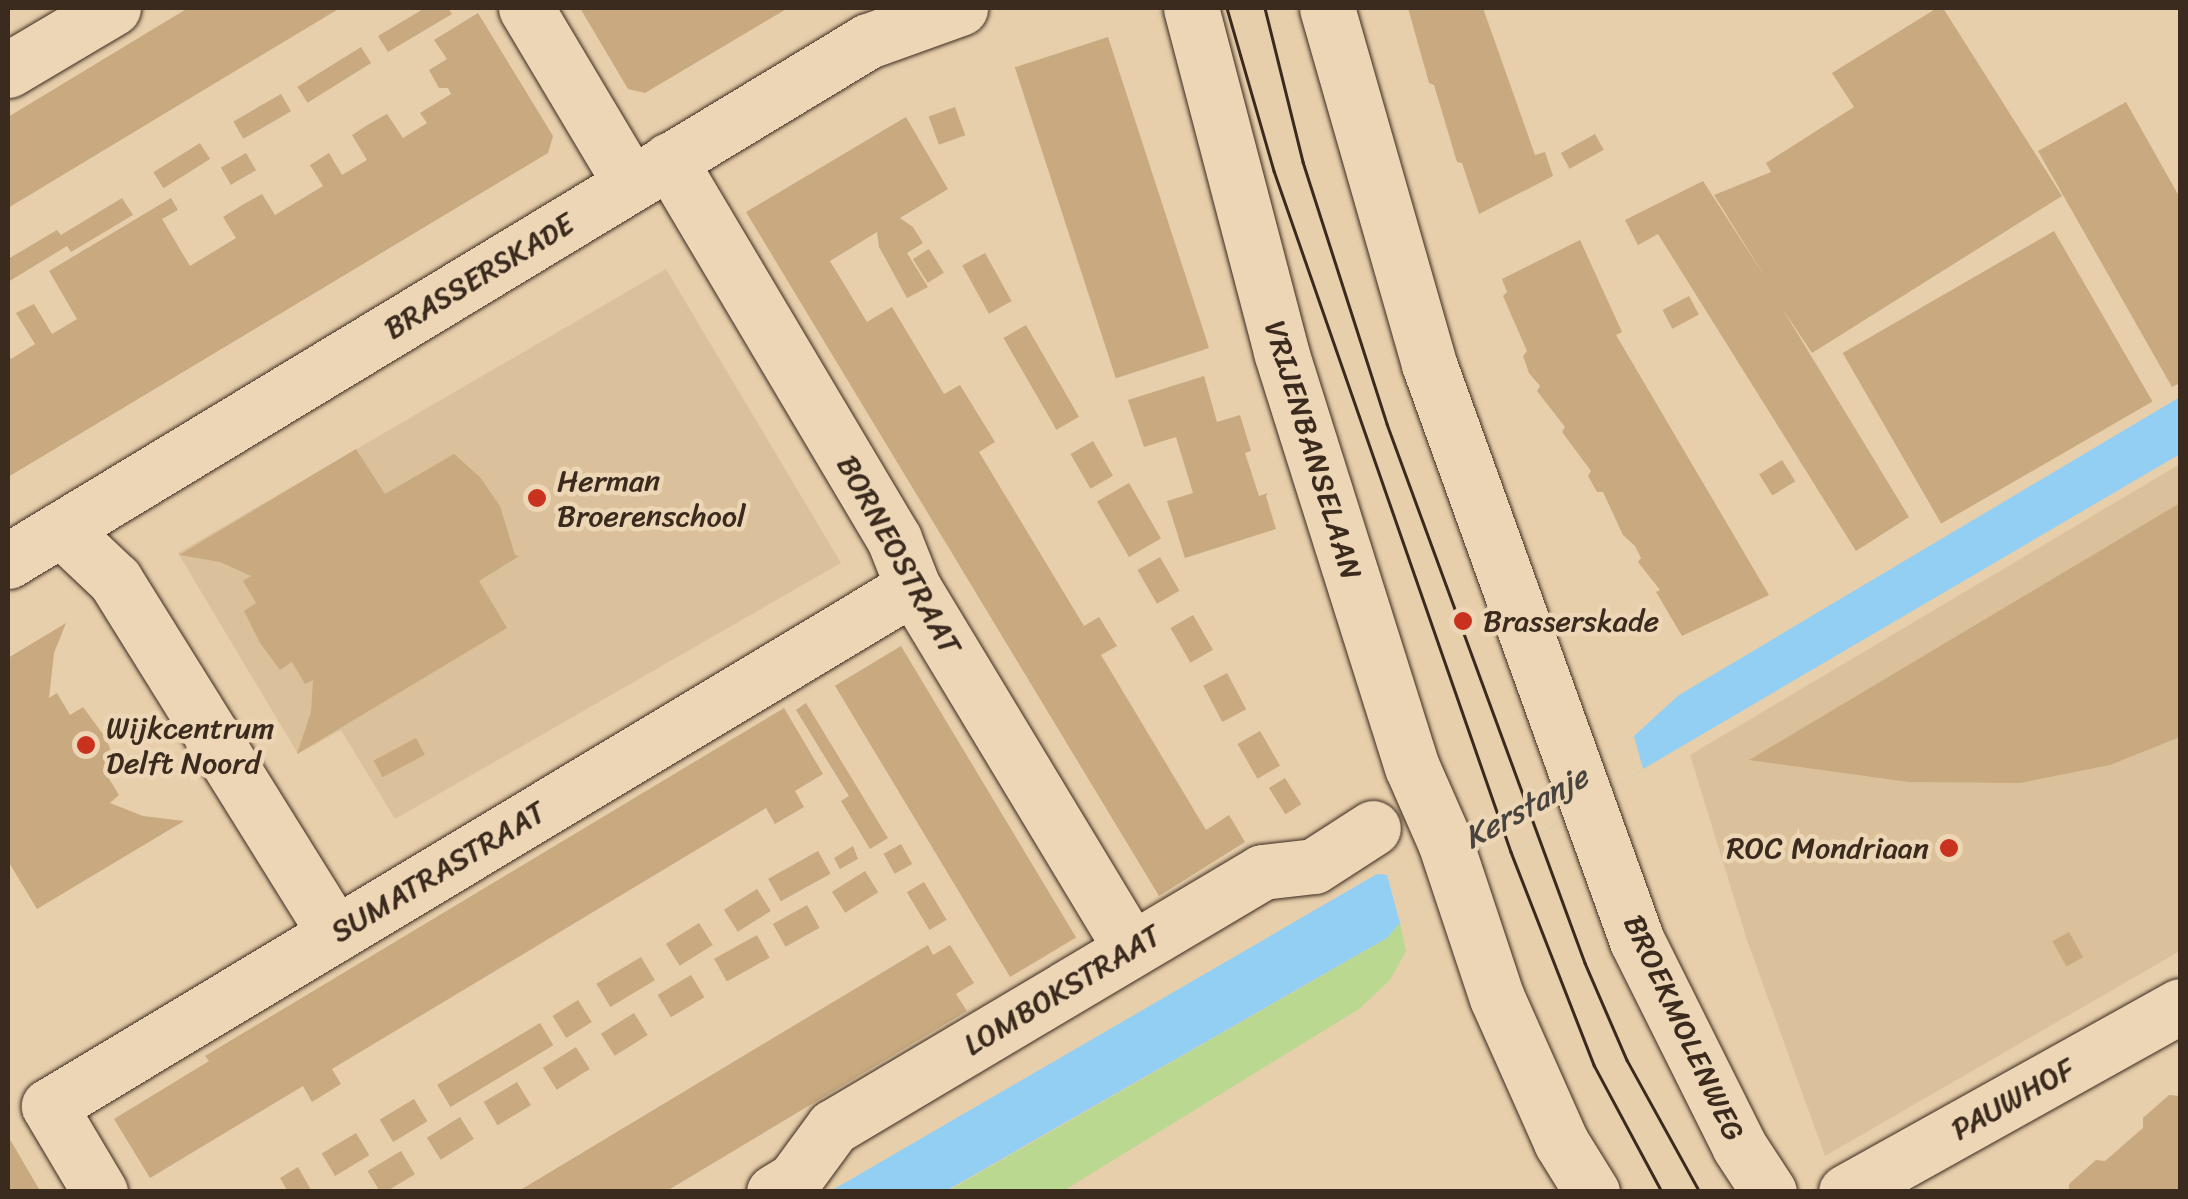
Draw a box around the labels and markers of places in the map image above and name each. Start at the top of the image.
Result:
place label: Herman Broerenschool [557,463,745,534]
marker: Herman Broerenschool [526,487,548,509]
place label: Brasserskade [1483,603,1659,639]
marker: Brasserskade [1452,610,1474,632]
place label: Wijkcentrum Delft Noord [106,710,274,780]
marker: Wijkcentrum Delft Noord [75,734,97,756]
place label: ROC Mondriaan [1726,830,1929,866]
marker: ROC Mondriaan [1938,837,1960,859]

